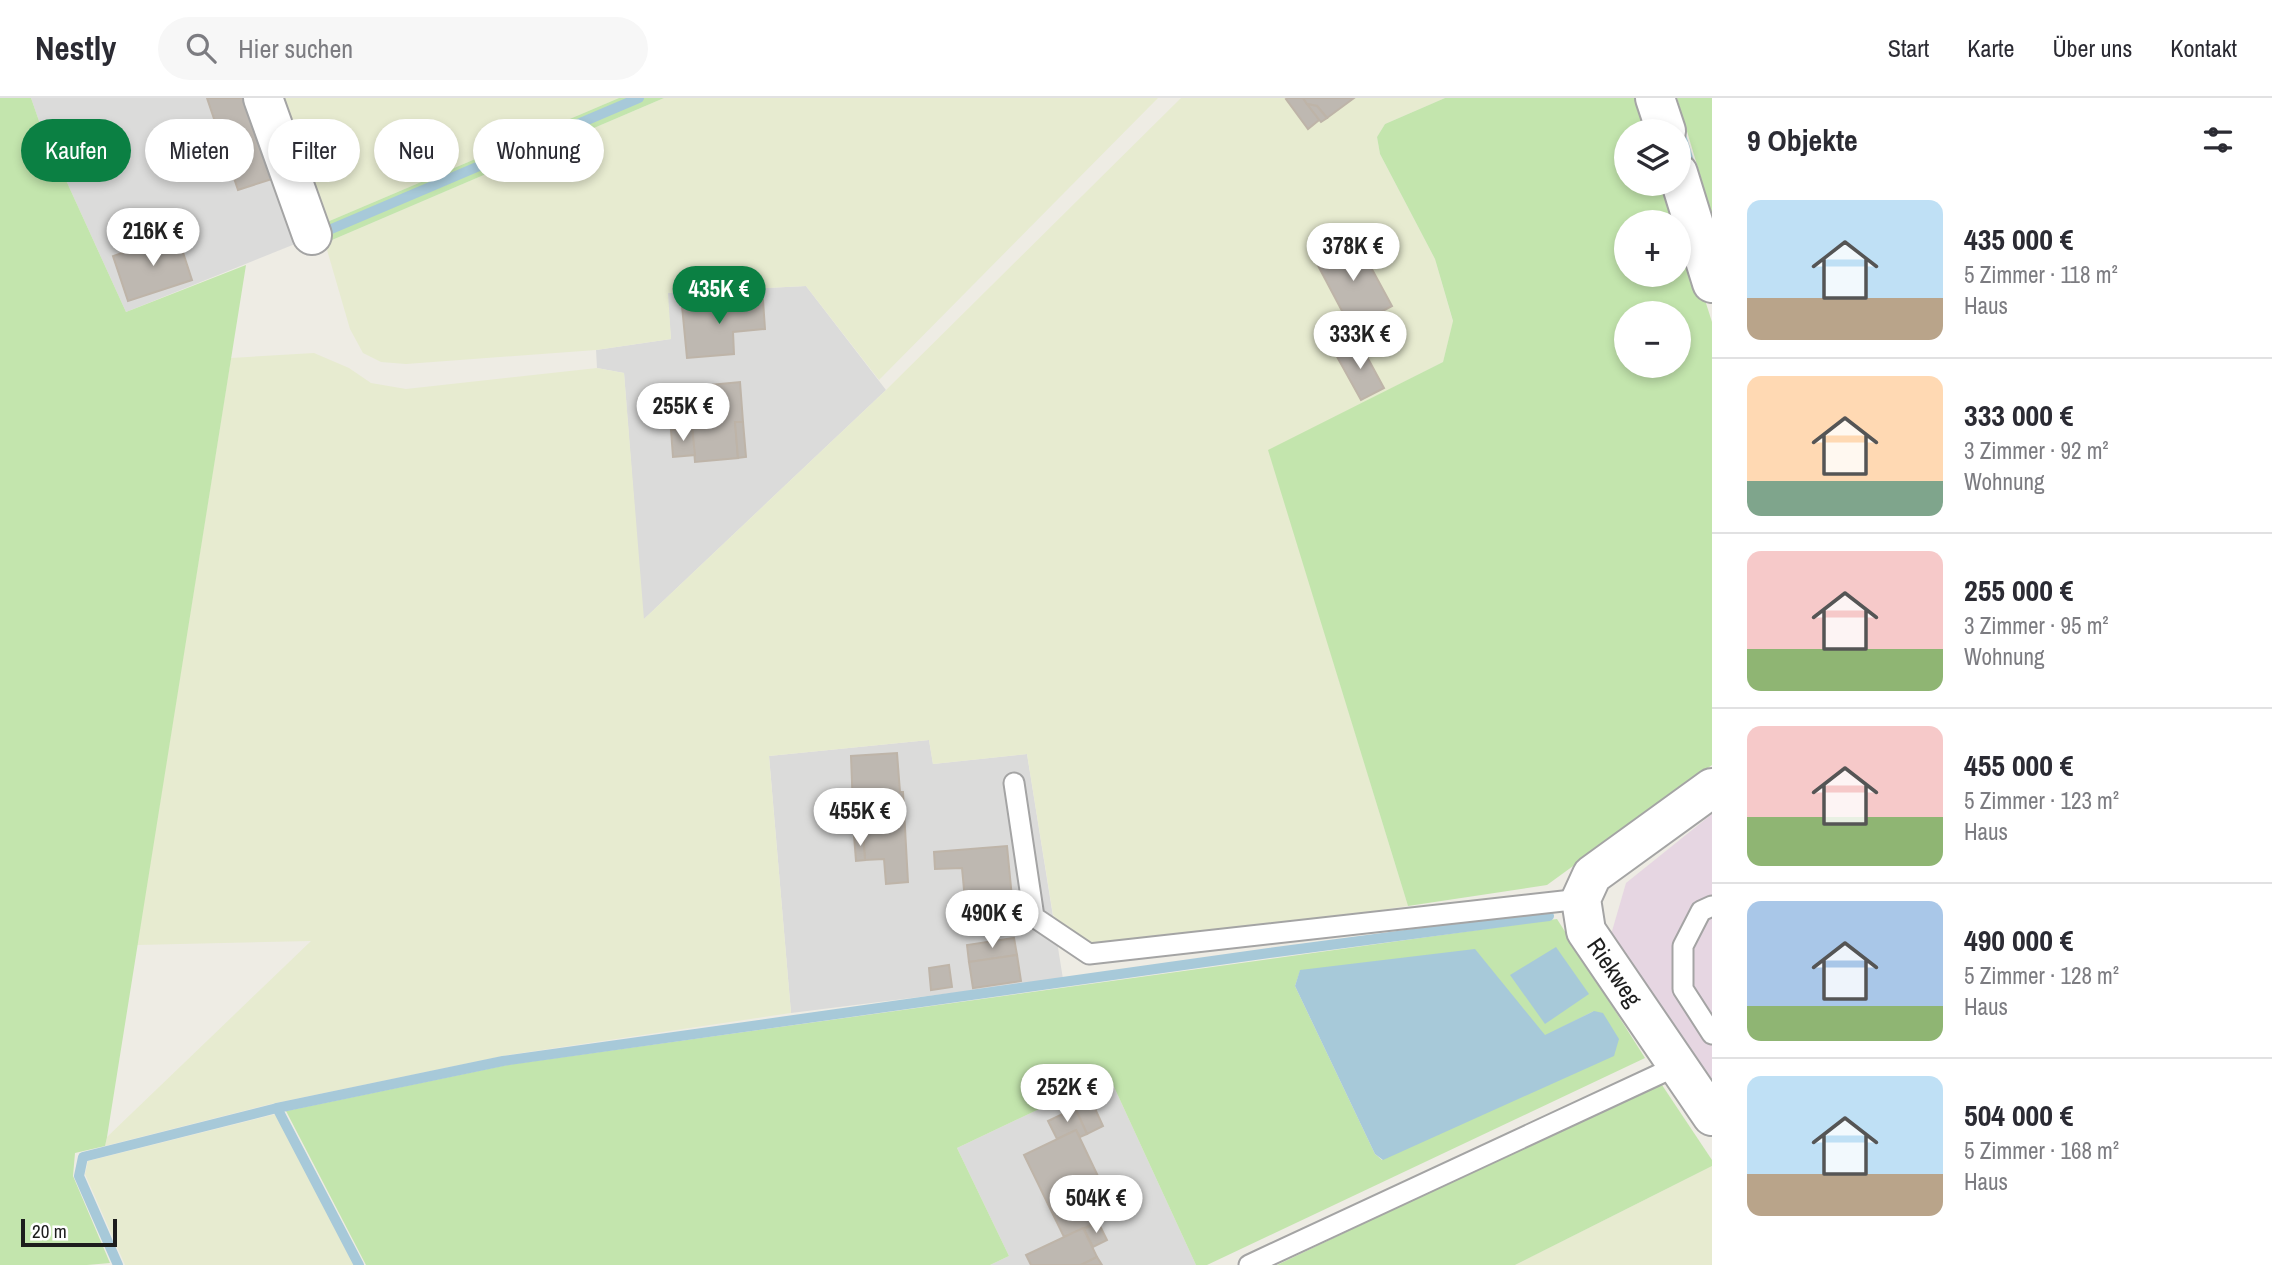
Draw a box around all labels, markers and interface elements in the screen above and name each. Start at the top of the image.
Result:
search box [158,17,648,80]
text: Nestly [35,26,116,70]
icon: search [182,29,220,67]
text: Hier suchen [238,31,353,66]
text: Start [1888,32,1929,64]
text: Karte [1967,32,2014,64]
text: Über uns [2052,32,2132,64]
text: Kontakt [2170,32,2237,64]
chip: Kaufen [21,119,131,182]
chip: Mieten [145,119,254,182]
chip: Filter [268,119,360,182]
chip: Neu [374,119,459,182]
chip: Wohnung [473,119,604,182]
map controls [1614,119,1691,378]
button: layers [1614,119,1691,196]
text: 9 Objekte [1747,120,1858,160]
icon: filters [2199,121,2237,159]
pin: 216K € [96,208,210,268]
button: + [1614,210,1691,287]
text: 216K € [123,215,183,246]
text: 435 000 € [1964,219,2073,259]
pin: 378K € [1296,223,1410,283]
icon: home [1803,228,1887,312]
text: 378K € [1323,230,1383,261]
text: 5 Zimmer · 118 m² [1964,259,2118,290]
pin: 435K € [662,266,776,326]
text: 435K € [689,273,749,304]
text: Haus [1964,290,2008,321]
button: − [1614,301,1691,378]
pin: 333K € [1303,312,1417,371]
text: 333K € [1330,318,1390,349]
pin: 255K € [626,384,740,443]
text: 255K € [653,390,713,421]
text: 333 000 € [1964,395,2073,435]
icon: home [1803,404,1887,488]
text: 3 Zimmer · 92 m² [1964,435,2109,466]
text: Wohnung [1964,466,2044,497]
text: 255 000 € [1964,570,2073,610]
icon: home [1803,579,1887,663]
text: 3 Zimmer · 95 m² [1964,610,2109,641]
text: Wohnung [1964,641,2044,672]
text: 455 000 € [1964,745,2073,785]
icon: home [1803,754,1887,838]
text: 5 Zimmer · 123 m² [1964,785,2119,816]
pin: 455K € [803,788,917,848]
text: 455K € [830,795,890,826]
text: Haus [1964,816,2008,847]
pin: 490K € [935,890,1049,950]
text: 490K € [962,897,1022,928]
text: 490 000 € [1964,920,2073,960]
icon: home [1803,929,1887,1013]
street label: Riekweg [1580,931,1650,1012]
text: 5 Zimmer · 128 m² [1964,960,2119,991]
text: Haus [1964,991,2008,1022]
pin: 252K € [1010,1065,1124,1124]
text: 252K € [1037,1071,1097,1102]
text: 504 000 € [1964,1095,2073,1135]
icon: home [1803,1104,1887,1188]
text: 5 Zimmer · 168 m² [1964,1135,2119,1166]
text: Haus [1964,1166,2008,1197]
pin: 504K € [1039,1176,1153,1235]
text: 504K € [1066,1182,1126,1213]
scale bar [21,1216,117,1248]
text: 20 m [32,1218,67,1244]

